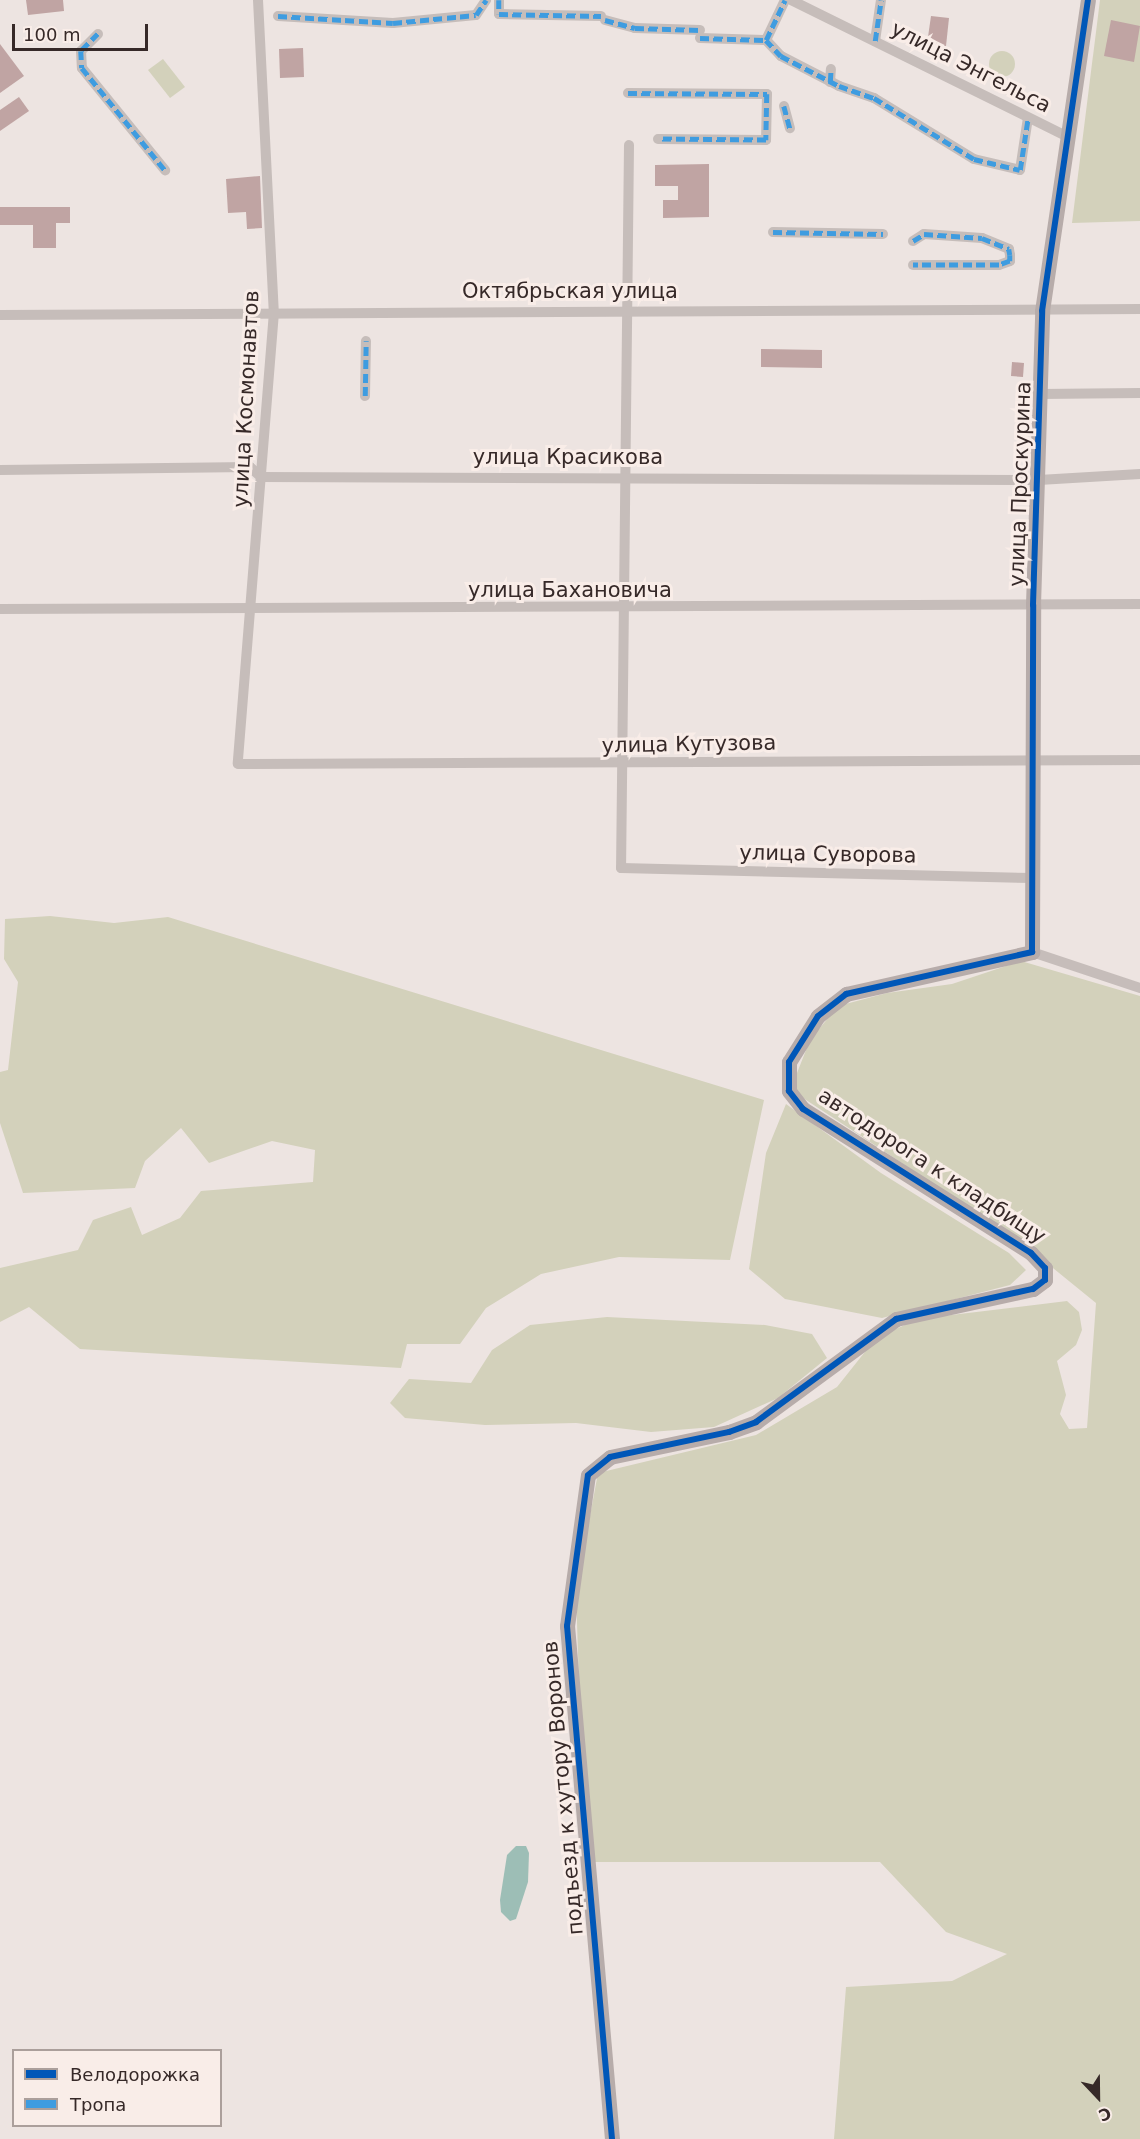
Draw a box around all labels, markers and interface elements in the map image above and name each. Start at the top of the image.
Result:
scale bar [15,12,152,50]
street label: улица Энгельса [887,16,1055,118]
text: 100 m [23,24,81,45]
street label: Октябрьская улица [462,278,678,304]
street label: улица Космонавтов [228,290,264,508]
street label: улица Проскурина [1004,381,1036,587]
street label: улица Красикова [473,444,663,470]
street label: улица Бахановича [468,577,672,603]
street label: улица Кутузова [601,730,777,758]
street label: улица Суворова [739,840,917,868]
street label: автодорога к кладбищу [814,1083,1050,1249]
street label: подъезд к хутору Воронов [538,1640,588,1936]
legend [12,2049,222,2127]
text: Велодорожка [70,2064,200,2085]
north arrow [1068,2067,1128,2127]
text: Тропа [70,2094,126,2115]
text: С [1096,2103,1114,2125]

